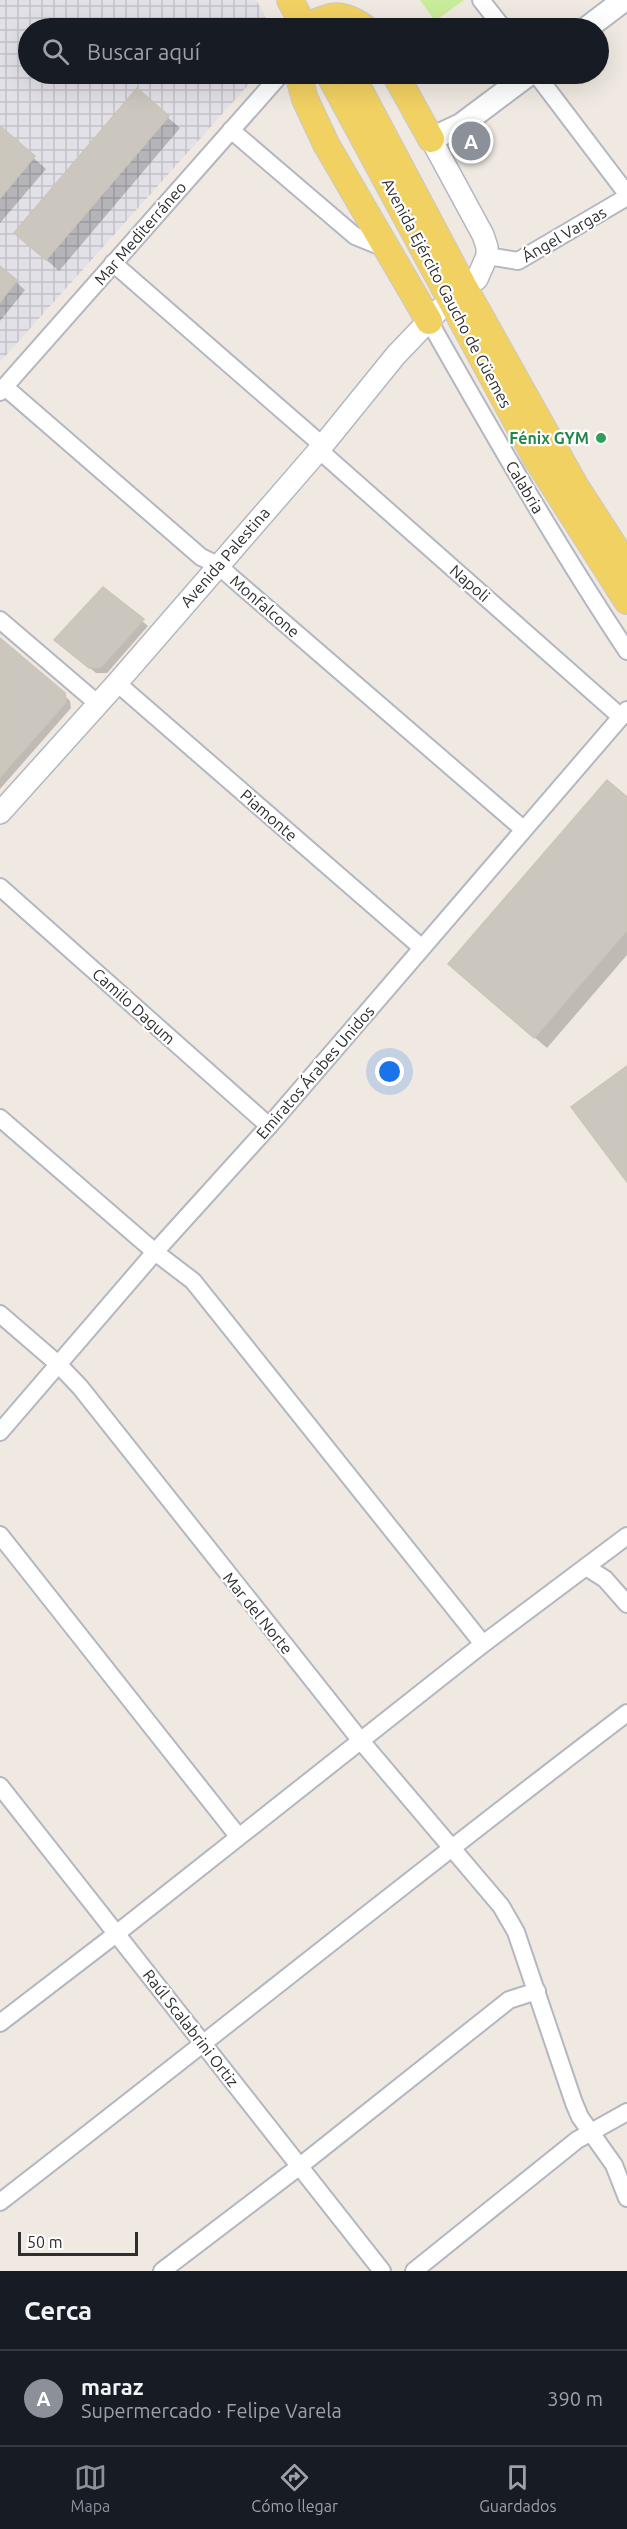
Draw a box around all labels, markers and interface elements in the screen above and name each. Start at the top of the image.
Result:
search box [18,18,609,84]
icon: search [39,35,72,68]
text: Buscar aquí [87,39,200,64]
pin: A [452,118,490,164]
street label: Avenida Ejército Gaucho de Güemes [379,175,515,411]
street label: Mar Mediterráneo [90,178,190,288]
street label: Ángel Vargas [518,201,609,265]
place label: Fénix GYM [509,429,589,447]
marker: Fénix GYM [594,431,608,445]
street label: Calabria [502,457,548,517]
street label: Avenida Palestina [177,503,273,611]
street label: Napoli [447,561,493,605]
street label: Monfalcone [227,571,303,641]
street label: Piamonte [237,786,301,844]
street label: Camilo Dagum [89,964,179,1048]
street label: Emiratos Árabes Unidos [251,1000,378,1142]
your location [375,1057,404,1086]
street label: Mar del Norte [220,1569,296,1657]
street label: Raúl Scalabrini Ortiz [140,1966,242,2090]
scale bar [18,2229,138,2256]
text: 50 m [27,2233,63,2251]
text: Cerca [24,2296,92,2325]
text: maraz [81,2374,144,2399]
text: A [36,2387,51,2410]
text: 390 m [547,2387,603,2410]
text: Supermercado · Felipe Varela [81,2399,342,2422]
tab: Mapa [71,2461,110,2515]
tab: Cómo llegar [251,2461,338,2515]
tab: Guardados [479,2461,556,2515]

